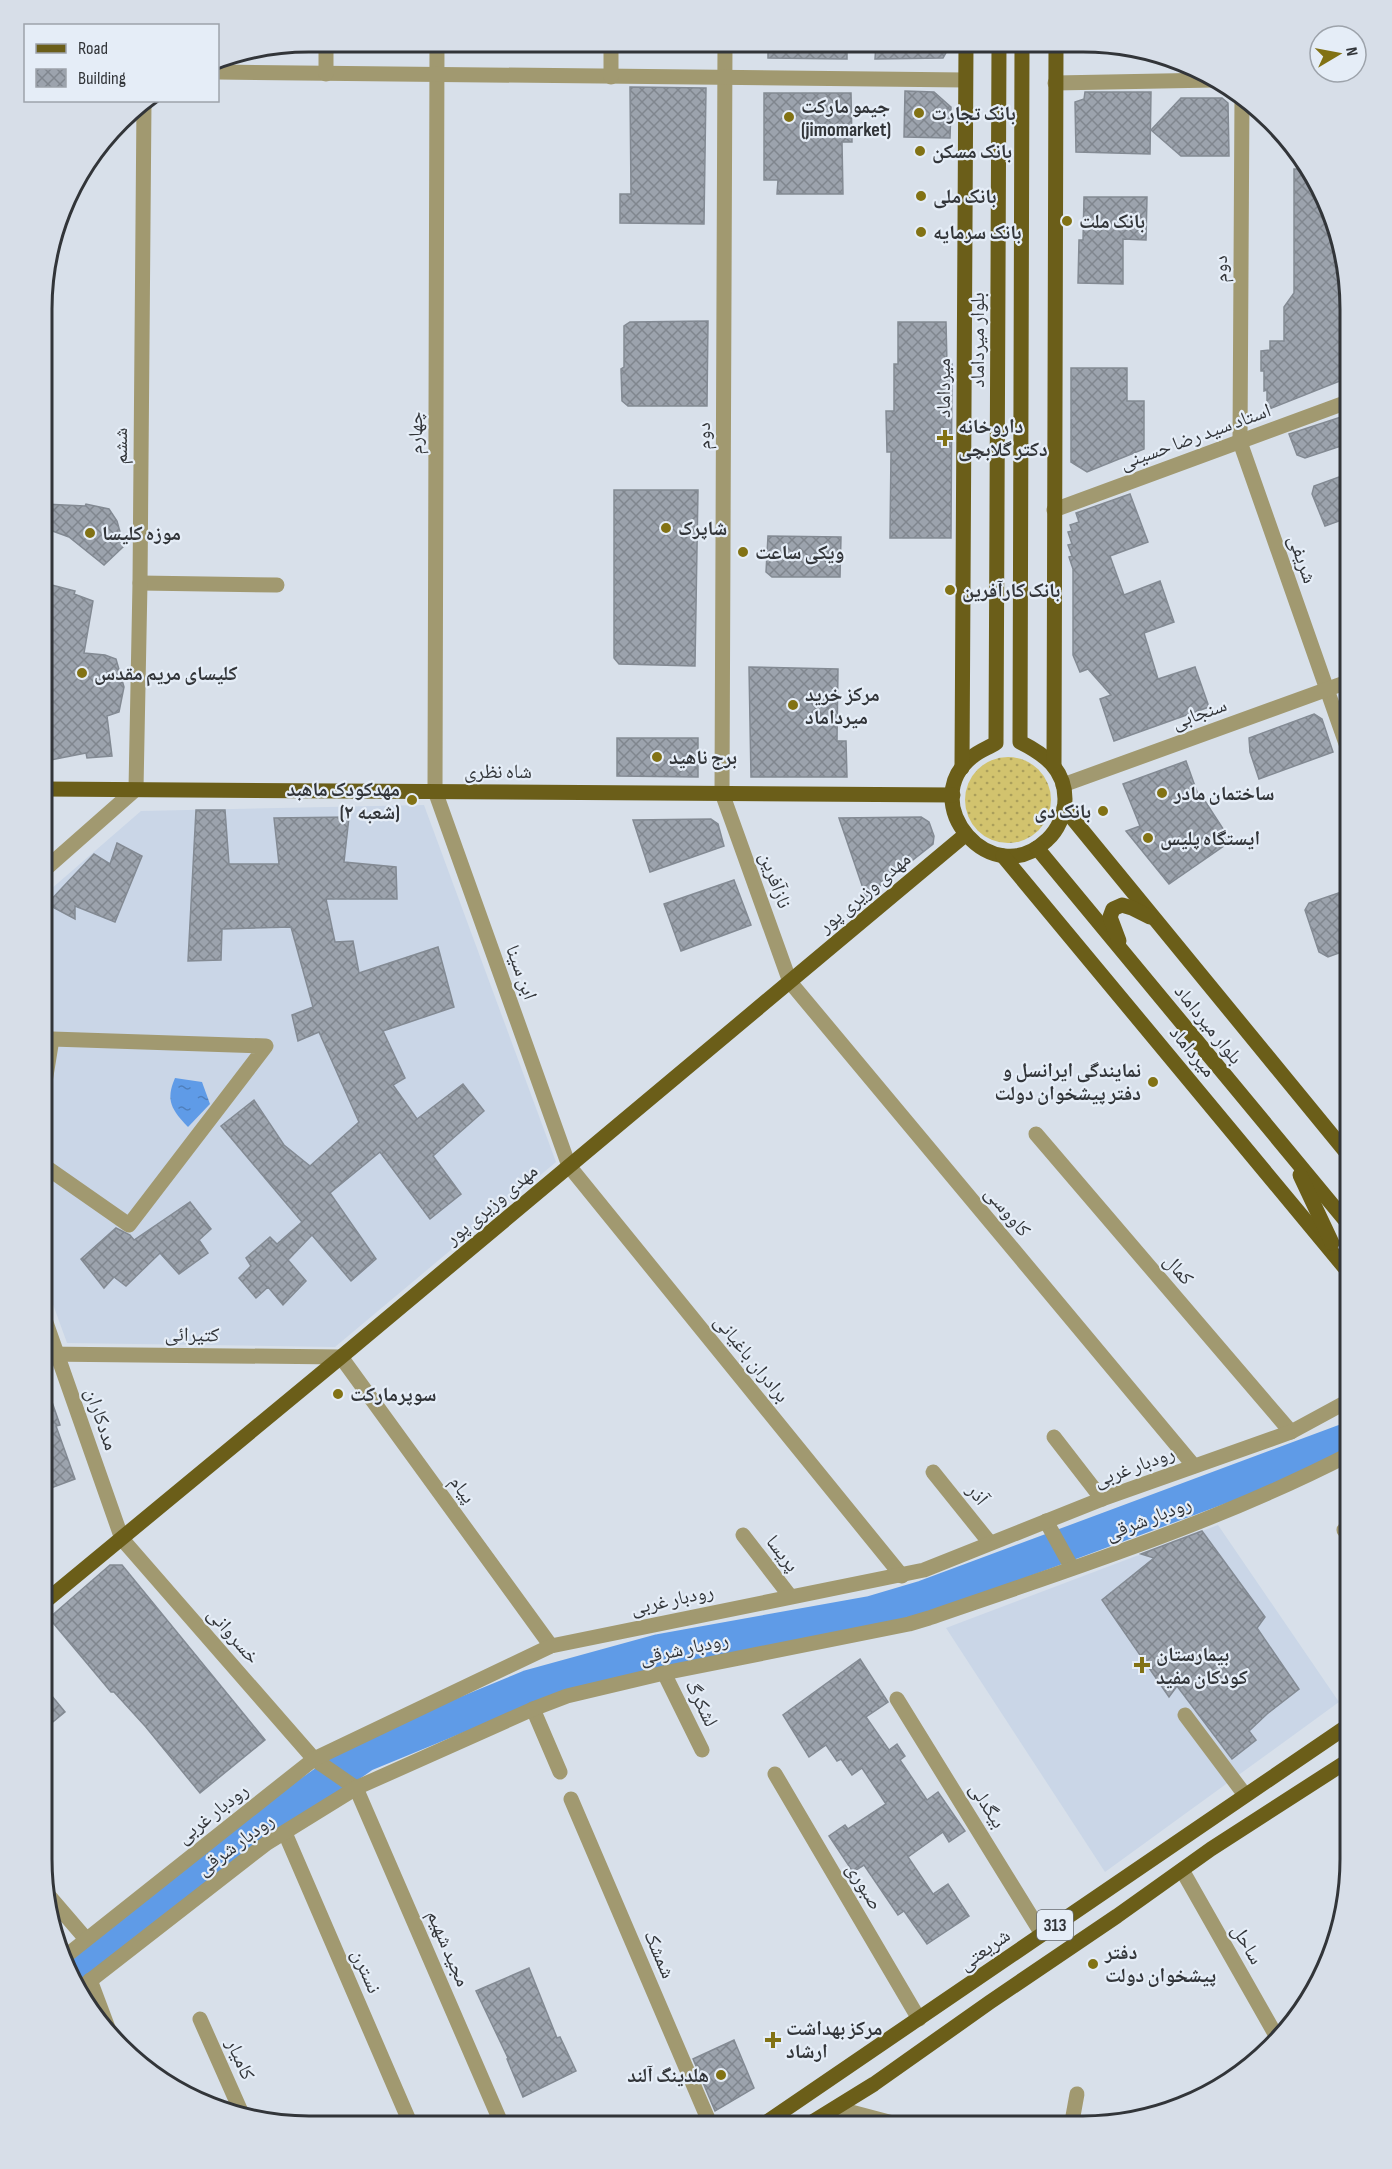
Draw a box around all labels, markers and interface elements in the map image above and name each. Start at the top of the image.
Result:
legend [24,24,219,102]
north arrow [1308,24,1368,84]
text: Road [78,38,108,59]
text: N [1341,46,1361,58]
text: Building [78,68,126,89]
place label: جیمو مارکت (jimomarket) [801,95,891,142]
place label: بانک تجارت [931,102,1016,126]
marker: بانک تجارت [912,106,926,120]
marker: جیمو مارکت (jimomarket) [782,110,796,124]
place label: بانک مسکن [932,140,1012,164]
marker: بانک مسکن [913,144,927,158]
place label: بانک ملی [933,185,996,209]
marker: بانک ملی [914,189,928,203]
place label: بانک ملت [1079,210,1145,234]
marker: بانک ملت [1060,214,1074,228]
place label: بانک سرمایه [933,221,1022,245]
marker: بانک سرمایه [914,225,928,239]
street label: دوم [1209,255,1234,283]
street label: بلوار میرداماد [966,292,990,388]
street label: میرداماد [932,358,956,418]
street label: استاد سید رضا حسینی [1116,398,1274,475]
street label: چهارم [404,411,429,454]
place label: داروخانه دکتر گلابچی [958,415,1048,462]
street label: دوم [692,422,717,450]
street label: ششم [109,428,134,464]
marker: داروخانه دکتر گلابچی [936,429,954,447]
place label: شاپرک [678,517,727,541]
marker: شاپرک [659,521,673,535]
place label: موزه کلیسا [102,522,181,546]
marker: موزه کلیسا [83,526,97,540]
street label: شریفی [1283,532,1321,587]
place label: ویکی ساعت [755,541,845,565]
marker: ویکی ساعت [736,545,750,559]
place label: بانک کارآفرین [962,579,1060,603]
marker: بانک کارآفرین [943,583,957,597]
place label: کلیسای مریم مقدس [94,662,238,687]
marker: کلیسای مریم مقدس [75,666,89,680]
place label: مرکز خرید میرداماد [805,683,880,730]
street label: سنجابی [1169,693,1230,735]
marker: مرکز خرید میرداماد [786,698,800,712]
place label: برج ناهید [669,746,737,770]
marker: برج ناهید [650,750,664,764]
street label: شاه نظری [464,760,532,784]
place label: مهدکودک ماهبد (شعبه ۲) [287,778,400,825]
place label: ساختمان مادر [1173,782,1275,806]
marker: ساختمان مادر [1155,786,1169,800]
marker: مهدکودک ماهبد (شعبه ۲) [405,793,419,807]
place label: بانک دی [1034,800,1091,824]
marker: بانک دی [1096,804,1110,818]
place label: ایستگاه پلیس [1160,827,1260,851]
marker: ایستگاه پلیس [1141,831,1155,845]
street label: مهدی وزیری پور [813,847,916,939]
street label: نازآفرین [754,849,796,912]
street label: ابن سینا [500,942,542,1003]
street label: بلوار میرداماد [1170,979,1248,1069]
street label: میرداماد [1165,1020,1221,1082]
place label: نمایندگی ایرانسل و دفتر پیشخوان دولت [994,1059,1141,1106]
marker: نمایندگی ایرانسل و دفتر پیشخوان دولت [1146,1075,1160,1089]
street label: مهدی وزیری پور [440,1159,543,1251]
street label: کاووسی [979,1181,1035,1242]
street label: کمال [1158,1249,1198,1290]
street label: برادران باغیانی [708,1310,794,1407]
street label: کتیرائی [164,1323,220,1347]
place label: سوپرمارکت [350,1383,436,1407]
street label: مددکاران [79,1385,123,1454]
marker: سوپرمارکت [331,1387,345,1401]
street label: رودبار غربی [1091,1441,1178,1493]
street label: پیام [443,1471,480,1509]
street label: آذر [961,1478,994,1511]
street label: رودبار شرقی [1102,1492,1195,1546]
street label: پریسا [760,1530,804,1577]
street label: رودبار غربی [629,1579,716,1620]
street label: خسروانی [202,1602,265,1669]
street label: رودبار شرقی [638,1628,731,1670]
place label: بیمارستان کودکان مفید [1156,1643,1248,1690]
marker: بیمارستان کودکان مفید [1133,1656,1151,1674]
street label: لشکرگ [680,1676,723,1731]
street label: رودبار غربی [172,1778,253,1849]
street label: بیگدلی [964,1778,1010,1833]
street label: رودبار شرقی [192,1809,279,1881]
street label: صبوری [841,1858,888,1915]
street label: مجید شهیم [420,1906,475,1991]
road number: 313 [1037,1910,1073,1940]
street label: ساحل [1226,1920,1268,1969]
street label: شریعتی [954,1924,1015,1976]
street label: شمشک [638,1927,680,1982]
place label: دفتر پیشخوان دولت [1104,1941,1216,1988]
street label: نسترن [346,1946,386,1997]
marker: دفتر پیشخوان دولت [1086,1957,1100,1971]
place label: مرکز بهداشت ارشاد [786,2017,882,2064]
marker: مرکز بهداشت ارشاد [764,2031,782,2049]
street label: کامیار [220,2034,260,2084]
place label: هلدینگ آلند [627,2064,709,2088]
marker: هلدینگ آلند [714,2068,728,2082]

